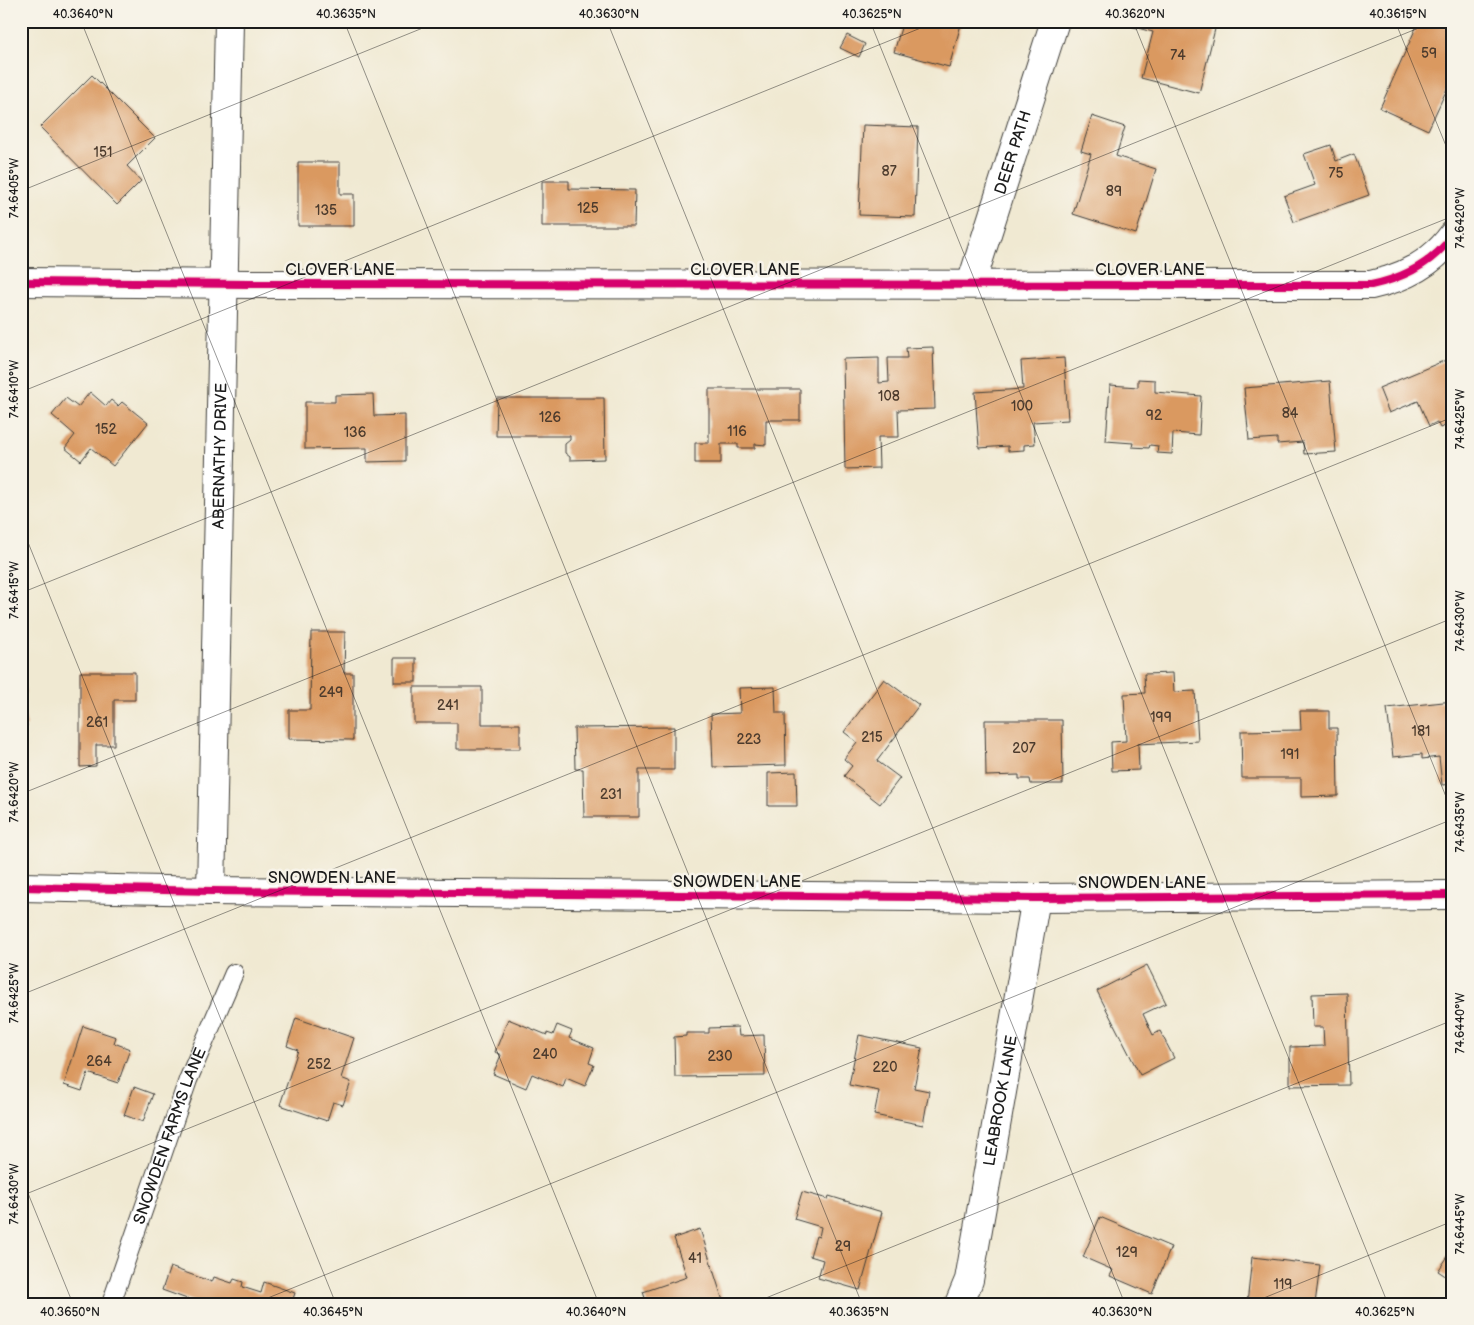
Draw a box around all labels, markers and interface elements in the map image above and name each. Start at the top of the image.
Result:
text: 40.3640°N [53,7,113,22]
text: 40.3635°N [316,7,376,22]
text: 40.3630°N [579,7,639,22]
text: 40.3625°N [842,7,902,22]
text: 40.3620°N [1105,7,1165,22]
text: 40.3615°N [1369,7,1427,22]
house number: 59 [1421,45,1437,62]
house number: 74 [1170,47,1186,64]
street label: DEER PATH [991,108,1035,197]
house number: 151 [94,144,112,161]
text: 74.6405°W [7,158,22,218]
house number: 87 [881,163,897,180]
house number: 75 [1329,165,1343,182]
house number: 89 [1106,183,1122,200]
text: 74.6420°W [1453,188,1468,248]
house number: 125 [577,200,599,217]
house number: 135 [315,202,337,219]
street label: CLOVER LANE [285,261,395,280]
street label: CLOVER LANE [690,261,800,280]
street label: CLOVER LANE [1095,261,1205,280]
text: 74.6410°W [7,360,22,418]
street label: ABERNATHY DRIVE [209,383,231,529]
house number: 108 [878,388,900,405]
text: 74.6425°W [1453,389,1468,449]
house number: 100 [1011,398,1033,415]
house number: 84 [1282,405,1299,422]
house number: 92 [1146,407,1163,424]
house number: 126 [539,409,562,426]
house number: 152 [95,421,118,438]
house number: 116 [727,423,747,440]
house number: 136 [344,424,367,441]
text: 74.6415°W [7,561,22,619]
text: 74.6430°W [1453,590,1468,652]
house number: 249 [319,684,343,701]
house number: 241 [437,697,459,714]
house number: 199 [1150,709,1172,726]
house number: 261 [86,714,108,731]
house number: 181 [1412,723,1431,740]
house number: 215 [861,729,883,746]
house number: 223 [737,731,761,748]
house number: 207 [1012,740,1036,757]
house number: 191 [1281,746,1299,763]
text: 74.6420°W [7,762,22,822]
house number: 231 [600,786,622,803]
text: 74.6435°W [1453,792,1468,852]
street label: SNOWDEN LANE [268,869,396,888]
street label: SNOWDEN LANE [673,873,801,892]
street label: SNOWDEN LANE [1078,874,1206,893]
text: 74.6425°W [7,963,22,1023]
text: 74.6440°W [1453,992,1468,1054]
street label: LEABROOK LANE [980,1034,1021,1168]
street label: SNOWDEN FARMS LANE [130,1045,210,1227]
house number: 240 [533,1046,557,1063]
house number: 230 [708,1048,732,1065]
house number: 264 [86,1053,112,1070]
house number: 252 [307,1056,332,1073]
house number: 220 [873,1059,897,1076]
text: 74.6430°W [7,1163,22,1225]
text: 74.6445°W [1453,1194,1468,1254]
house number: 29 [835,1238,851,1255]
house number: 129 [1116,1244,1138,1261]
house number: 41 [688,1250,702,1267]
house number: 119 [1274,1276,1292,1293]
text: 40.3650°N [40,1305,100,1320]
text: 40.3645°N [303,1305,363,1320]
text: 40.3640°N [566,1305,626,1320]
text: 40.3635°N [829,1305,889,1320]
text: 40.3630°N [1092,1305,1152,1320]
text: 40.3625°N [1355,1305,1415,1320]

